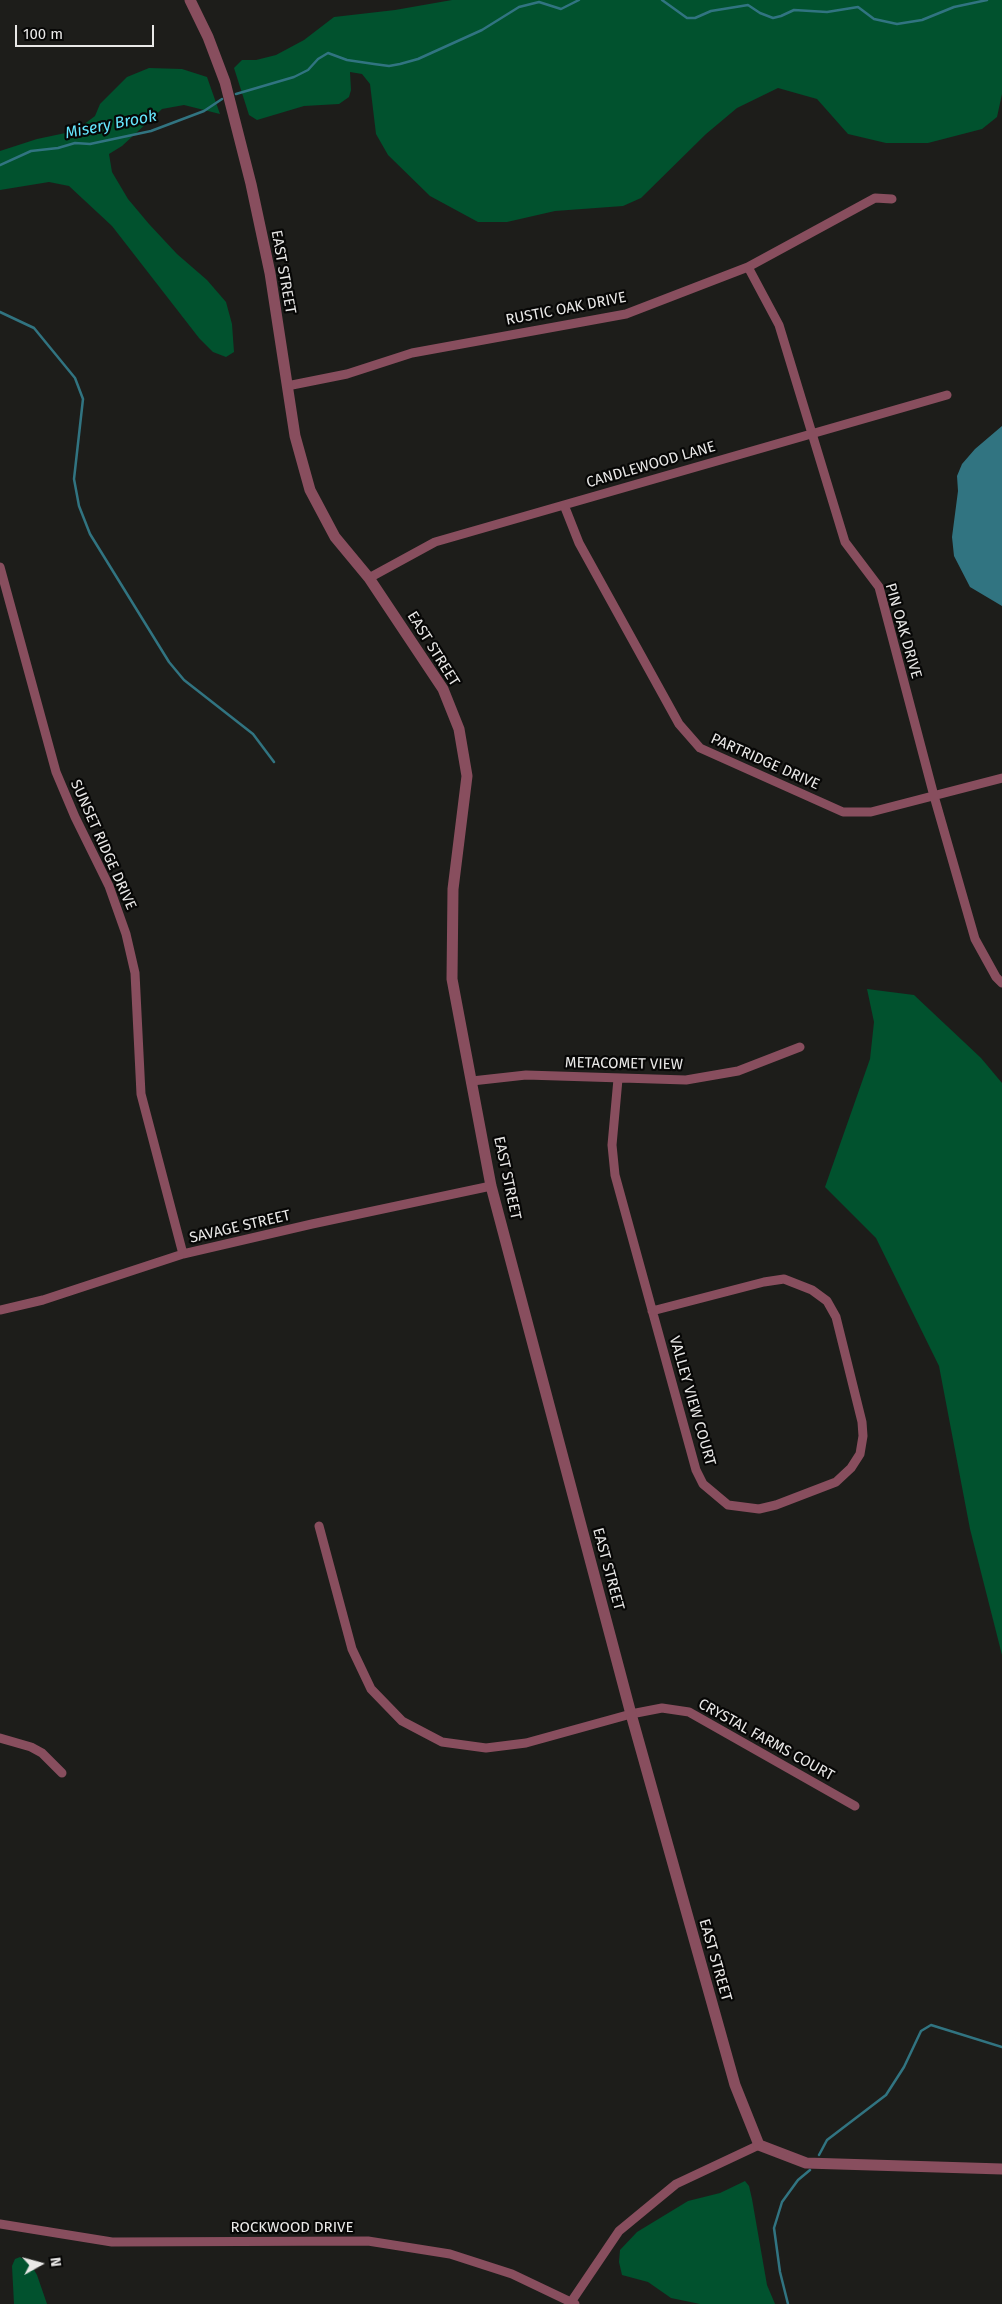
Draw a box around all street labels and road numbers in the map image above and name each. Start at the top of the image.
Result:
street label: EAST STREET [267,229,299,315]
street label: RUSTIC OAK DRIVE [504,288,628,330]
street label: CANDLEWOOD LANE [584,438,718,492]
street label: PIN OAK DRIVE [881,581,925,681]
street label: EAST STREET [403,608,463,690]
street label: PARTRIDGE DRIVE [708,730,822,794]
street label: SUNSET RIDGE DRIVE [66,777,140,913]
street label: METACOMET VIEW [565,1054,683,1074]
street label: EAST STREET [489,1135,525,1221]
street label: SAVAGE STREET [188,1207,292,1247]
street label: VALLEY VIEW COURT [665,1334,719,1468]
street label: EAST STREET [588,1526,628,1612]
street label: CRYSTAL FARMS COURT [695,1695,837,1785]
street label: EAST STREET [695,1917,735,2003]
street label: ROCKWOOD DRIVE [231,2219,353,2237]

